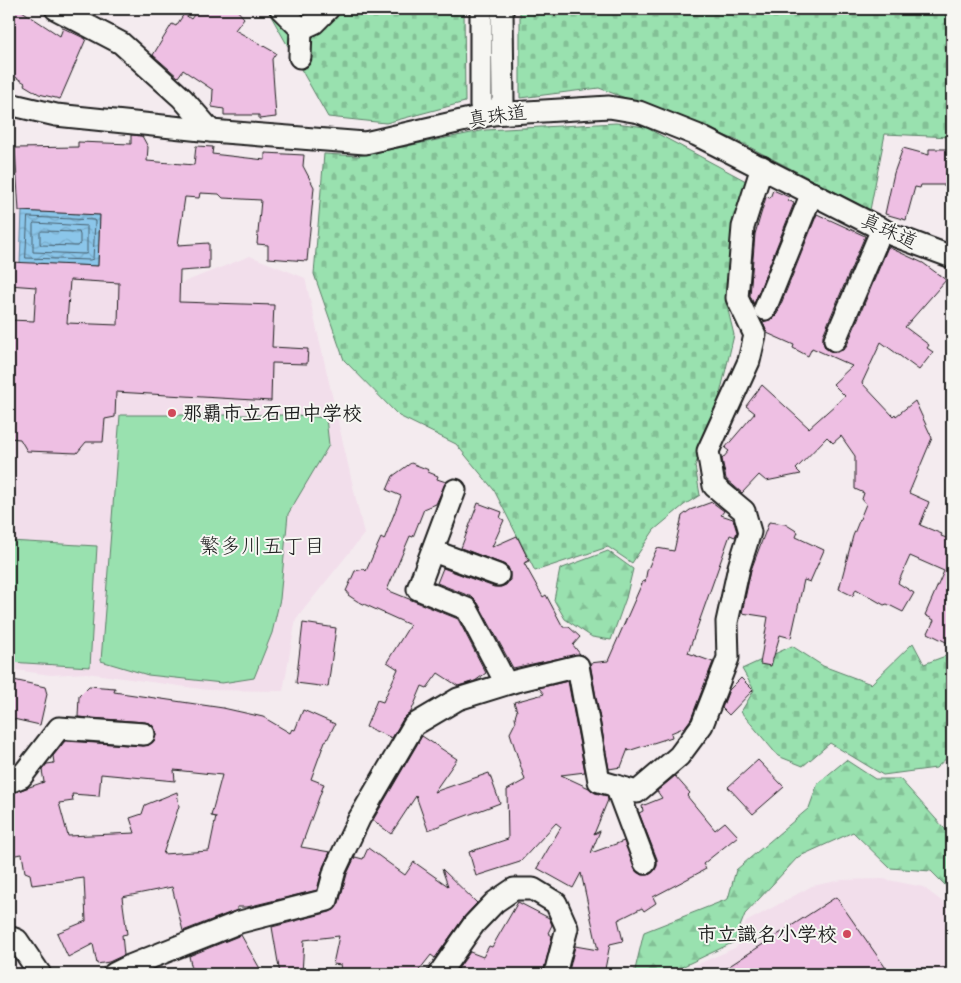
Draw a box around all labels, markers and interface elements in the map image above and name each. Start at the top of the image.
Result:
street label: 真珠道 [466,99,528,133]
street label: 真珠道 [857,207,921,255]
place label: 那覇市立石田中学校 [182,401,362,426]
marker: 那覇市立石田中学校 [166,407,178,419]
district label: 繁多川五丁目 [199,533,325,559]
place label: 市立識名小学校 [697,922,837,947]
marker: 市立識名小学校 [841,928,853,940]

